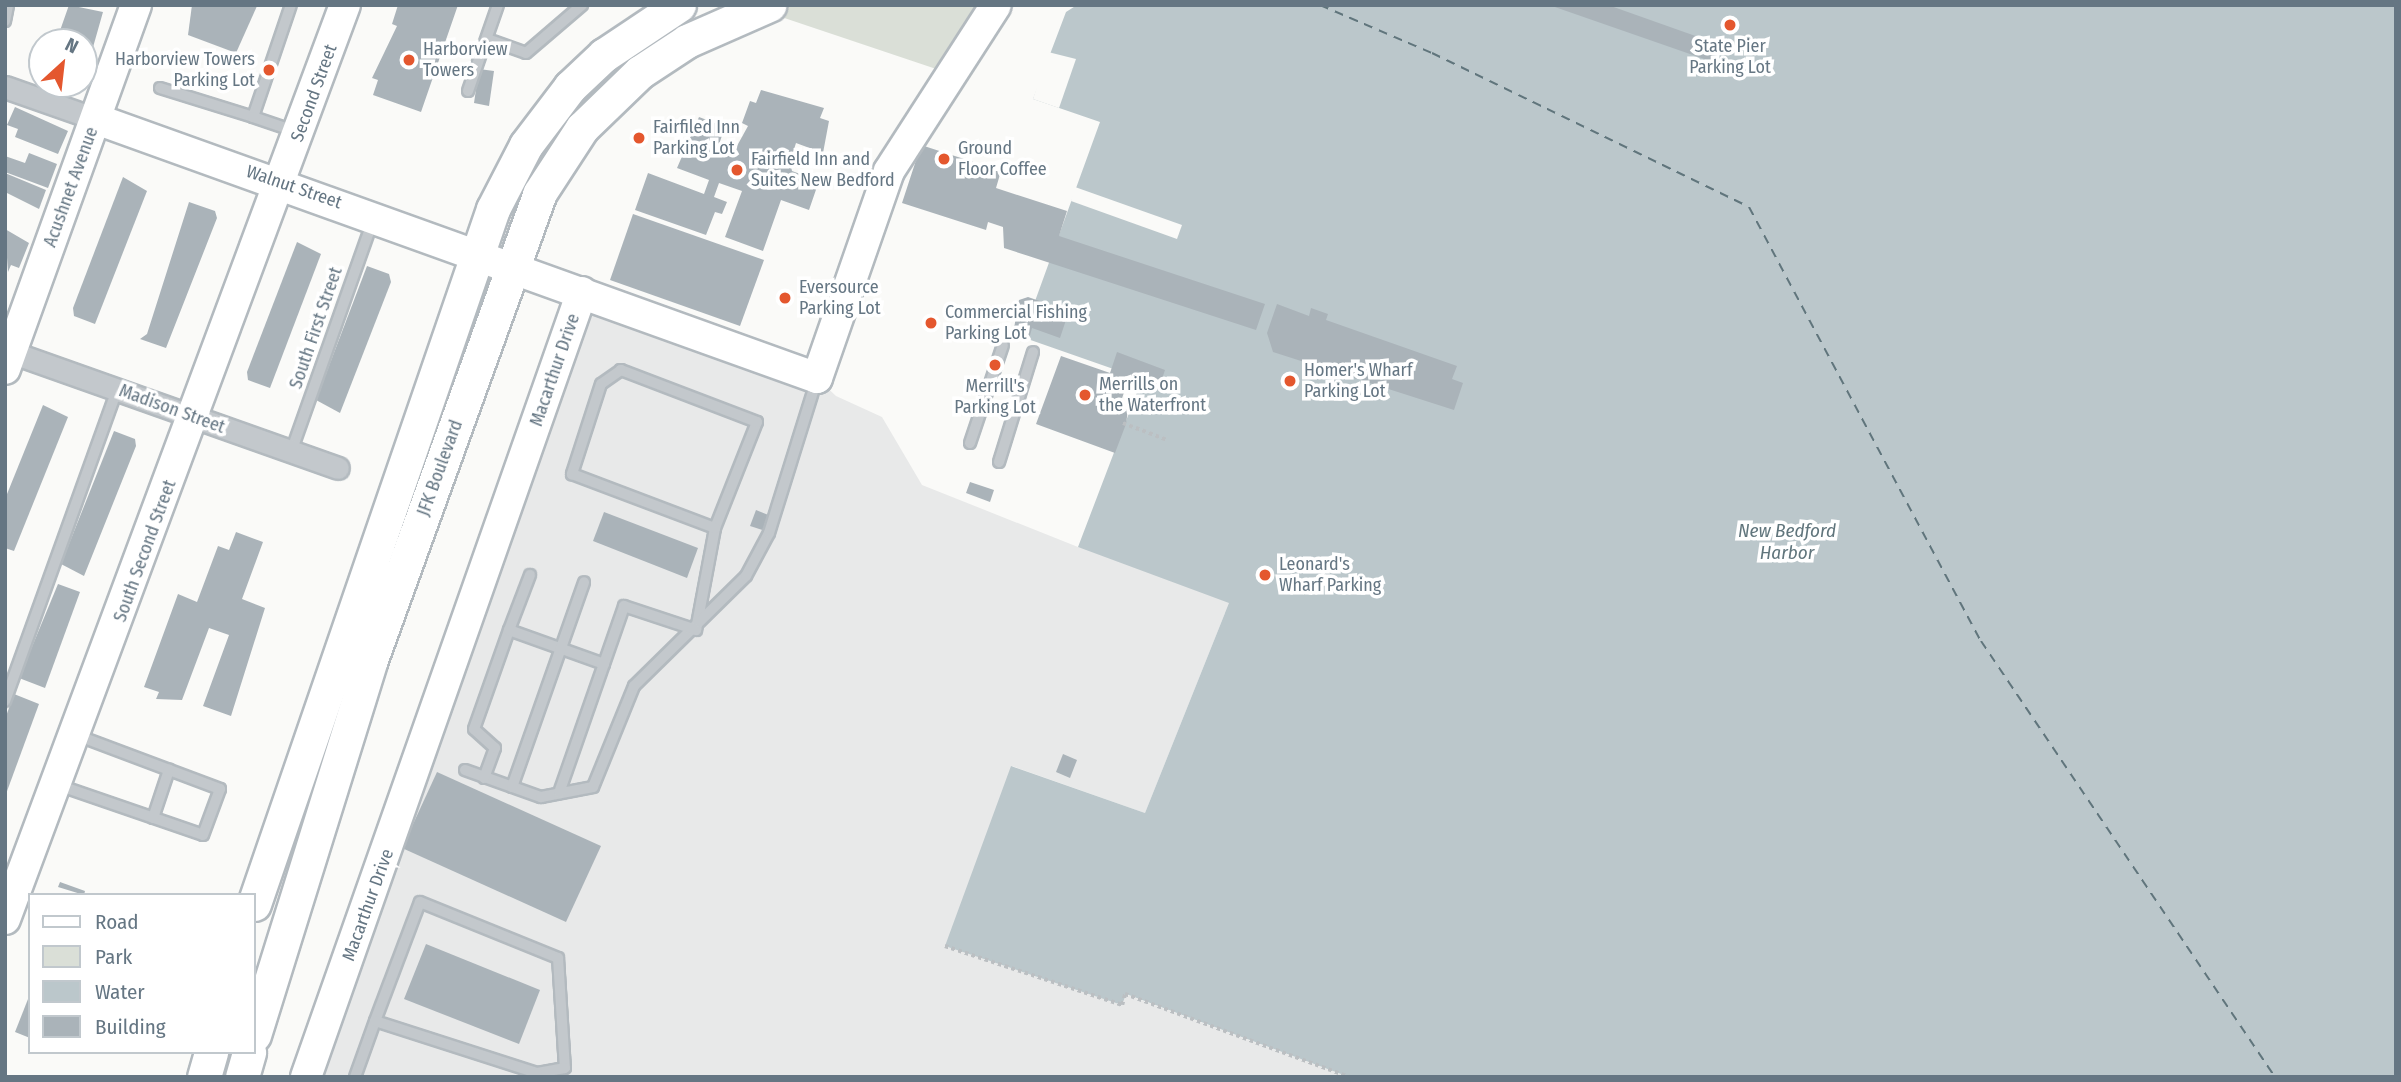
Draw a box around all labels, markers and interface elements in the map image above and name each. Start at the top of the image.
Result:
marker: State Pier Parking Lot [1722,17,1738,33]
north arrow [28,28,98,98]
text: N [62,33,82,58]
place label: State Pier Parking Lot [1689,36,1771,78]
place label: Harborview Towers [423,39,508,82]
street label: Second Street [286,41,342,145]
place label: Harborview Towers Parking Lot [115,49,255,92]
marker: Harborview Towers [401,52,417,68]
marker: Harborview Towers Parking Lot [261,62,277,78]
place label: Fairfiled Inn Parking Lot [653,117,740,160]
street label: Acushnet Avenue [39,124,103,250]
marker: Fairfiled Inn Parking Lot [631,130,647,146]
place label: Ground Floor Coffee [958,138,1047,180]
place label: Fairfield Inn and Suites New Bedford [751,149,895,192]
marker: Ground Floor Coffee [936,151,952,167]
street label: Walnut Street [243,161,345,213]
marker: Fairfield Inn and Suites New Bedford [729,162,745,178]
street label: South First Street [285,264,347,392]
place label: Eversource Parking Lot [799,277,881,320]
marker: Eversource Parking Lot [777,290,793,306]
place label: Commercial Fishing Parking Lot [945,302,1087,344]
street label: Macarthur Drive [526,311,584,429]
marker: Commercial Fishing Parking Lot [923,315,939,331]
marker: Merrill's Parking Lot [987,357,1003,373]
place label: Homer's Wharf Parking Lot [1304,360,1412,402]
marker: Homer's Wharf Parking Lot [1282,373,1298,389]
place label: Merrills on the Waterfront [1099,374,1206,416]
place label: Merrill's Parking Lot [954,376,1036,418]
street label: Madison Street [116,380,228,438]
marker: Merrills on the Waterfront [1077,387,1093,403]
street label: JFK Boulevard [413,417,467,519]
street label: South Second Street [109,477,181,625]
water label: New Bedford Harbor [1738,520,1836,564]
place label: Leonard's Wharf Parking [1279,554,1381,596]
marker: Leonard's Wharf Parking [1257,567,1273,583]
street label: Macarthur Drive [338,846,398,964]
legend [28,893,256,1054]
text: Road [95,909,139,935]
text: Park [95,944,132,970]
text: Water [95,979,145,1005]
text: Building [95,1014,166,1040]

